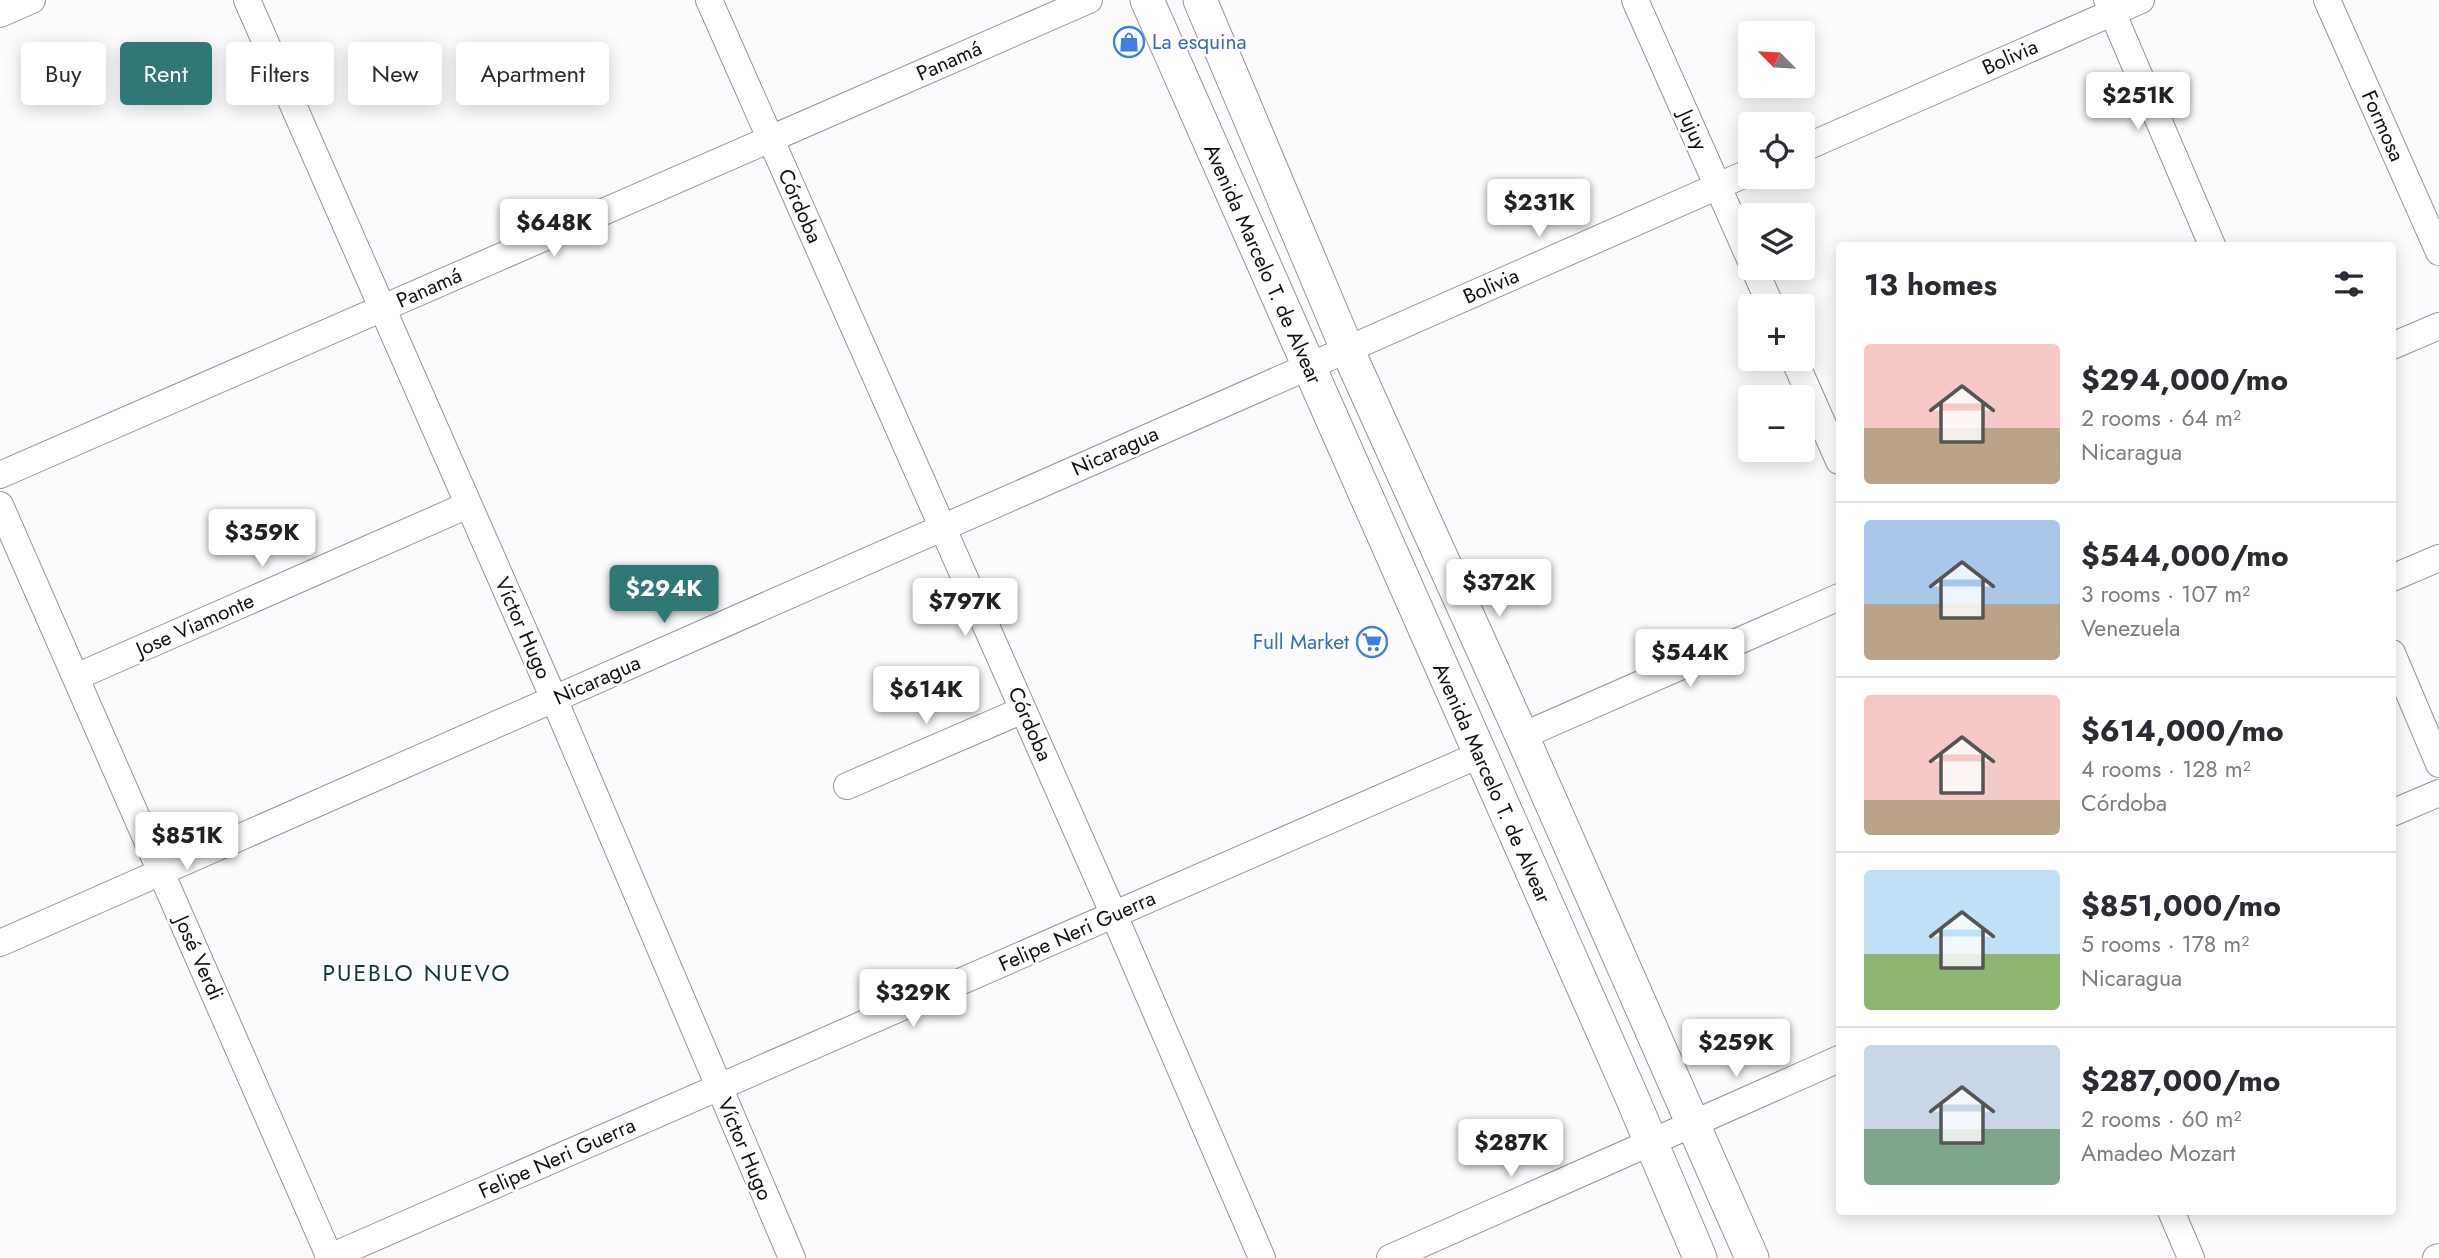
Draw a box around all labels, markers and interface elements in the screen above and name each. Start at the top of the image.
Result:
north arrow [1738,21,1815,98]
map controls [1738,21,1815,462]
shop icon: La esquina [1112,25,1146,59]
place label: La esquina [1152,27,1247,57]
street label: Bolivia [1977,31,2043,83]
street label: Panamá [912,33,986,89]
chip: Buy [21,42,106,105]
chip: Rent [120,42,212,105]
chip: Filters [226,42,334,105]
chip: New [348,42,442,105]
chip: Apartment [456,42,609,105]
pin: $251K [2089,72,2187,132]
text: $251K [2102,78,2174,112]
street label: Formosa [2354,86,2412,166]
street label: Jujuy [1670,102,1715,156]
button: locate [1738,112,1815,189]
street label: Avenida Marcelo T. de Alvear [1196,139,1330,390]
street label: Córdoba [770,164,830,248]
pin: $231K [1490,180,1588,239]
text: $231K [1503,185,1575,219]
pin: $648K [505,200,603,259]
button: layers [1738,203,1815,280]
text: $648K [516,205,592,239]
street label: Panamá [392,260,466,316]
street label: Bolivia [1458,260,1524,312]
text: 13 homes [1864,263,1997,306]
icon: filters [2330,265,2368,303]
button: + [1738,294,1815,371]
text: $294,000/mo [2081,358,2288,401]
icon: home [1920,372,2004,456]
button: − [1738,385,1815,462]
text: 2 rooms · 64 m² [2081,401,2241,435]
street label: Nicaragua [1067,419,1163,483]
text: Nicaragua [2081,435,2182,469]
pin: $359K [213,510,311,569]
text: $359K [225,515,299,549]
text: $544,000/mo [2081,534,2289,577]
icon: home [1920,548,2004,632]
pin: $372K [1450,560,1548,619]
text: $372K [1462,565,1536,599]
pin: $294K [615,566,713,625]
text: $294K [626,571,702,605]
street label: Víctor Hugo [487,572,559,684]
text: 3 rooms · 107 m² [2081,577,2250,611]
pin: $797K [916,578,1014,638]
text: $797K [929,584,1001,618]
street label: Jose Viamonte [128,586,259,666]
text: Venezuela [2081,611,2180,645]
supermarket icon: Full Market [1355,625,1389,659]
place label: Full Market [1253,627,1349,657]
pin: $544K [1641,630,1739,689]
text: $544K [1651,635,1729,669]
street label: Nicaragua [549,648,645,712]
street label: Avenida Marcelo T. de Alvear [1425,658,1559,909]
pin: $614K [877,666,975,726]
text: $614K [889,672,963,706]
street label: Córdoba [1000,682,1060,766]
text: $614,000/mo [2081,709,2284,752]
icon: home [1920,723,2004,807]
text: 4 rooms · 128 m² [2081,752,2251,786]
text: Córdoba [2081,786,2167,820]
pin: $851K [138,812,236,872]
text: $851K [151,818,223,852]
street label: Felipe Neri Guerra [994,883,1160,979]
text: $851,000/mo [2081,884,2281,927]
icon: home [1920,898,2004,982]
street label: José Verdi [166,908,231,1005]
text: 5 rooms · 178 m² [2081,927,2249,961]
district label: PUEBLO NUEVO [322,956,512,990]
text: Nicaragua [2081,961,2182,995]
pin: $329K [864,970,962,1029]
text: $329K [875,975,951,1009]
pin: $259K [1687,1020,1785,1079]
text: $259K [1698,1025,1774,1059]
text: $287,000/mo [2081,1059,2281,1102]
icon: home [1920,1073,2004,1157]
street label: Víctor Hugo [710,1093,780,1205]
text: 2 rooms · 60 m² [2081,1102,2241,1136]
street label: Felipe Neri Guerra [474,1110,640,1206]
pin: $287K [1462,1120,1560,1179]
text: $287K [1474,1125,1548,1159]
text: Amadeo Mozart [2081,1136,2236,1170]

